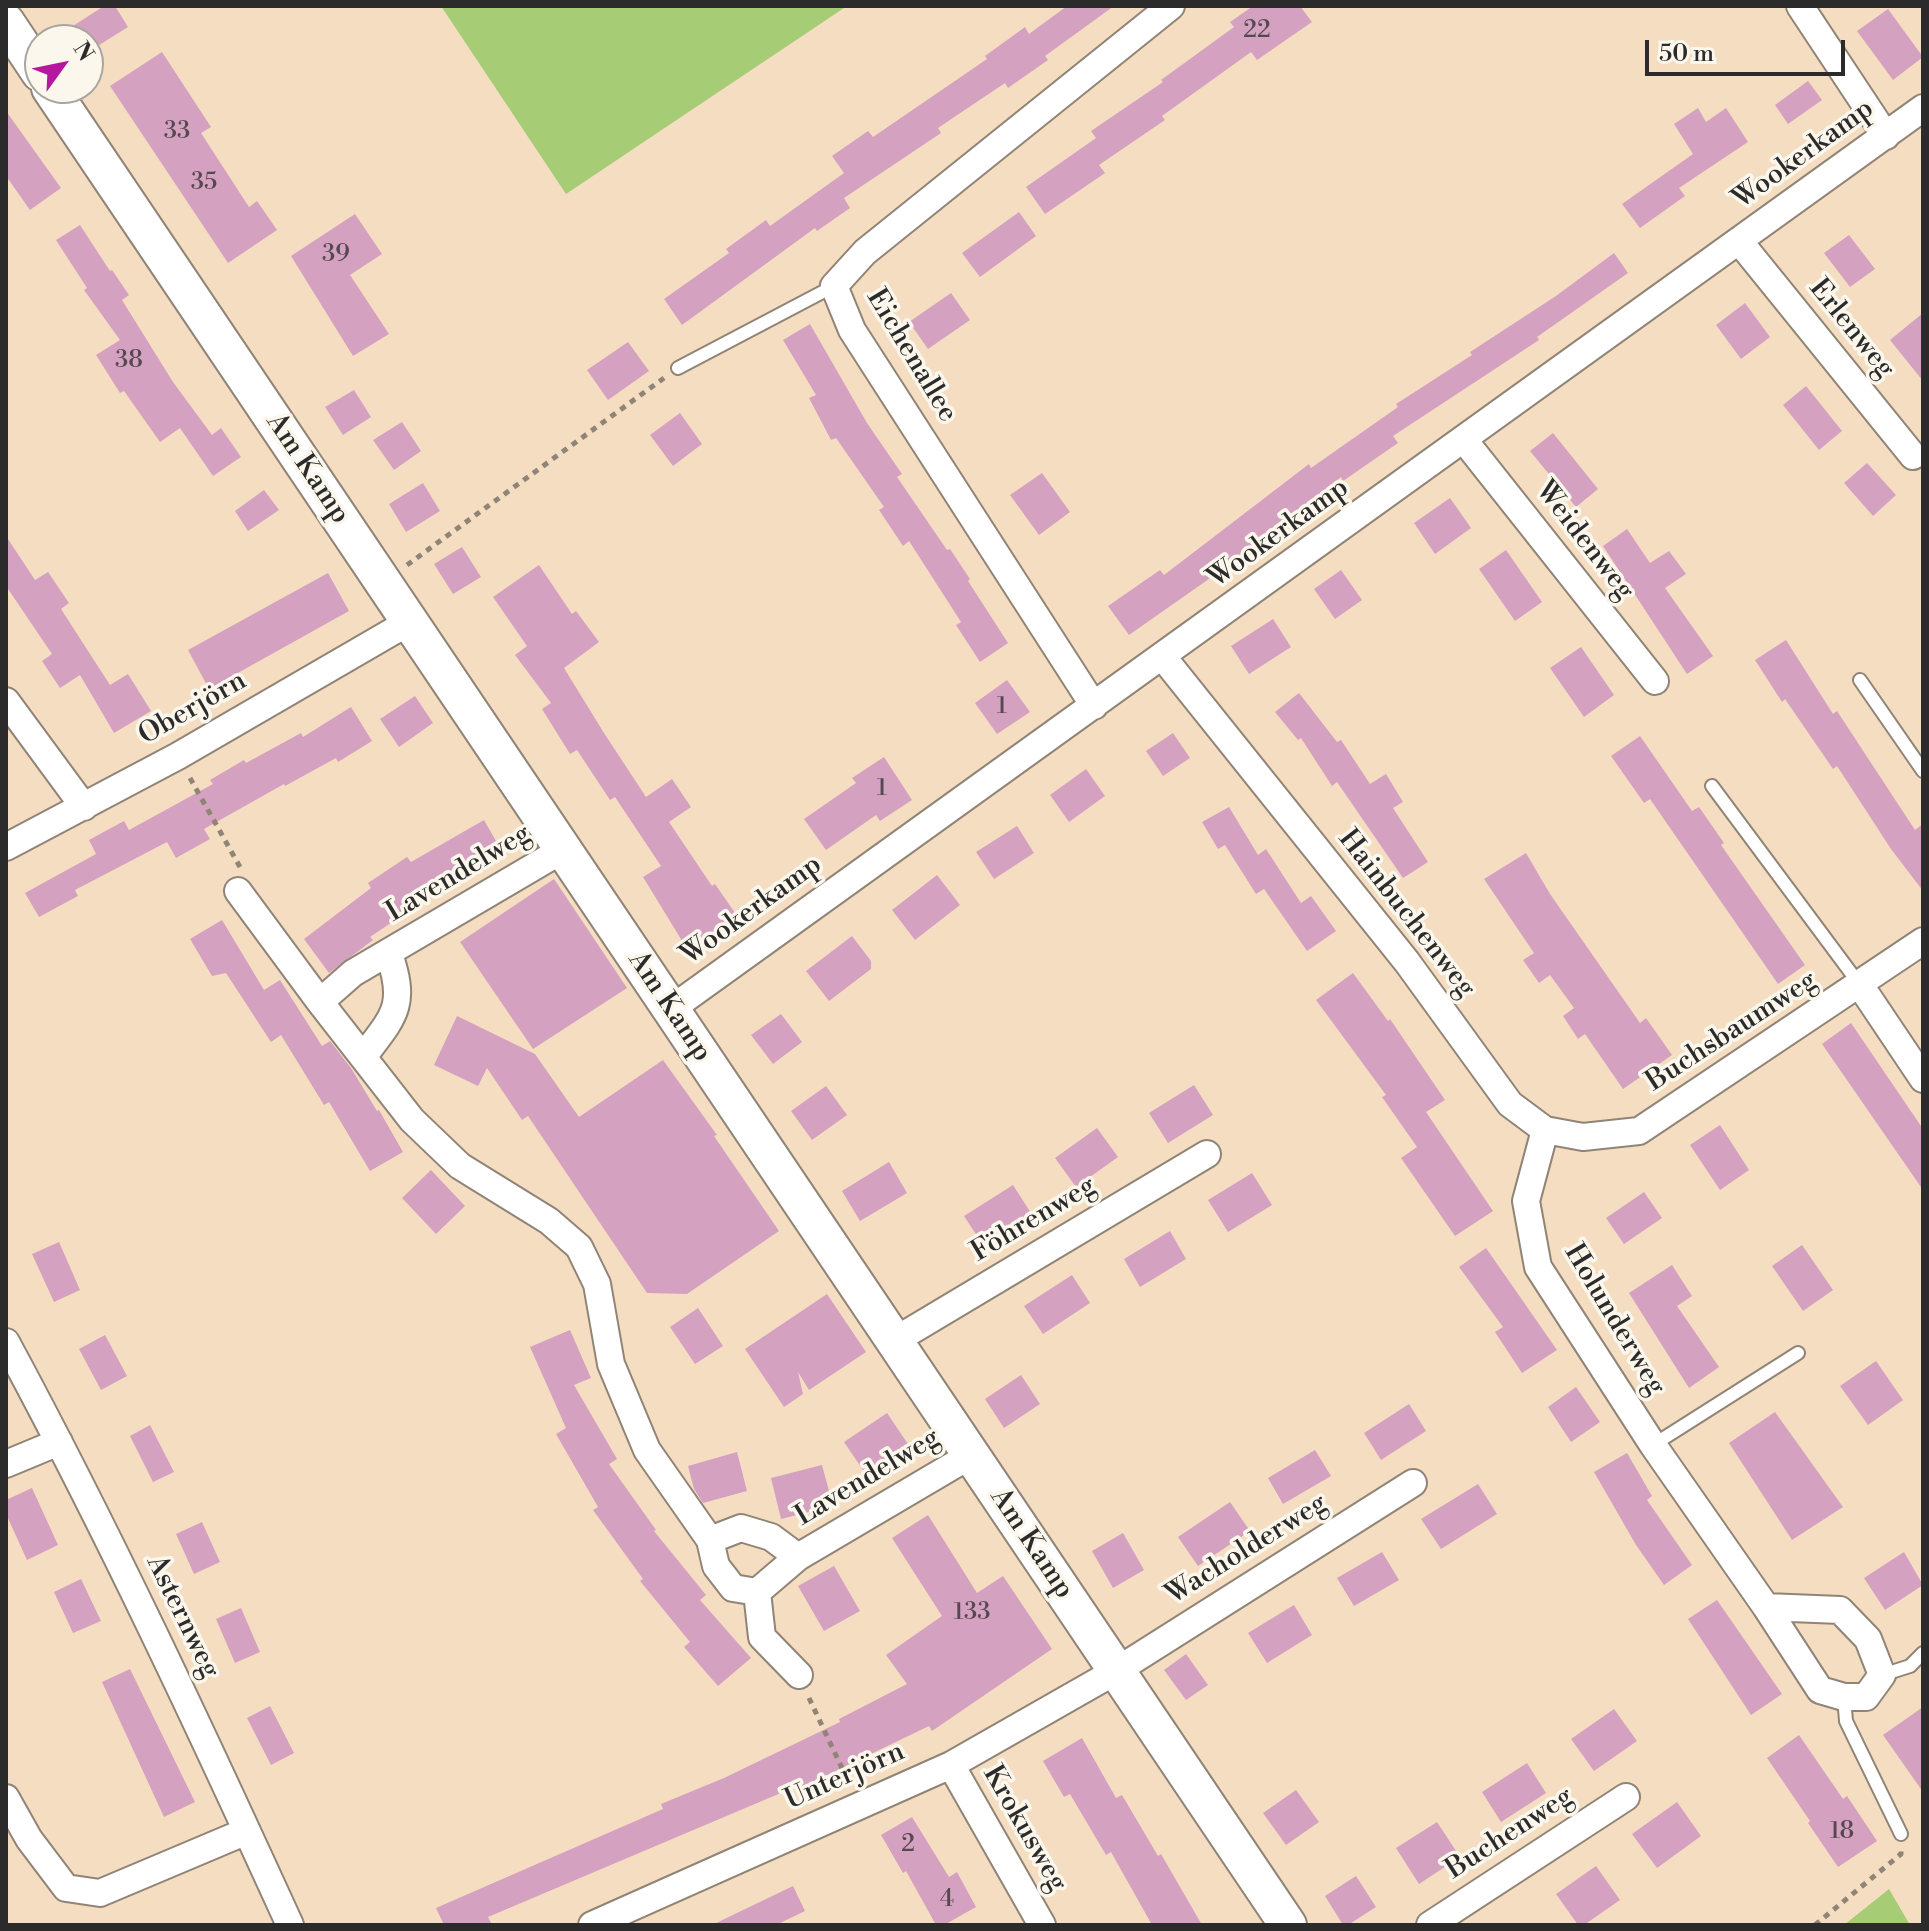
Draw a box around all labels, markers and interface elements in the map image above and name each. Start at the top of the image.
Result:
house number: 22 [1243,17,1271,45]
north arrow [24,24,104,104]
scale bar [1649,24,1849,74]
text: N [67,37,99,66]
text: 50 m [1659,39,1714,69]
street label: Wookerkamp [1727,93,1881,217]
house number: 33 [164,118,190,146]
house number: 35 [191,169,217,197]
house number: 39 [322,241,350,269]
street label: Erlenweg [1801,273,1901,385]
street label: Eichenallee [858,283,964,429]
house number: 38 [115,347,143,375]
street label: Am Kamp [258,407,356,531]
street label: Wookerkamp [1202,472,1356,596]
street label: Weidenweg [1527,475,1641,607]
street label: Oberjörn [133,665,253,753]
house number: 1 [997,693,1007,721]
house number: 1 [877,775,887,803]
street label: Lavendelweg [381,818,537,930]
street label: Hainbuchenweg [1330,823,1482,1005]
street label: Wookerkamp [675,849,829,973]
street label: Am Kamp [620,945,718,1069]
street label: Buchsbaumweg [1640,964,1824,1100]
street label: Föhrenweg [966,1170,1102,1270]
street label: Holunderweg [1556,1238,1672,1402]
street label: Lavendelweg [790,1422,946,1534]
street label: Am Kamp [982,1482,1080,1606]
street label: Wacholderweg [1160,1487,1334,1613]
street label: Asternweg [138,1550,226,1684]
house number: 133 [954,1599,990,1627]
street label: Unterjörn [780,1736,910,1818]
street label: Krokusweg [974,1760,1074,1898]
street label: Buchenweg [1440,1780,1580,1888]
house number: 18 [1830,1818,1854,1846]
house number: 2 [901,1831,915,1859]
house number: 4 [940,1886,954,1914]

